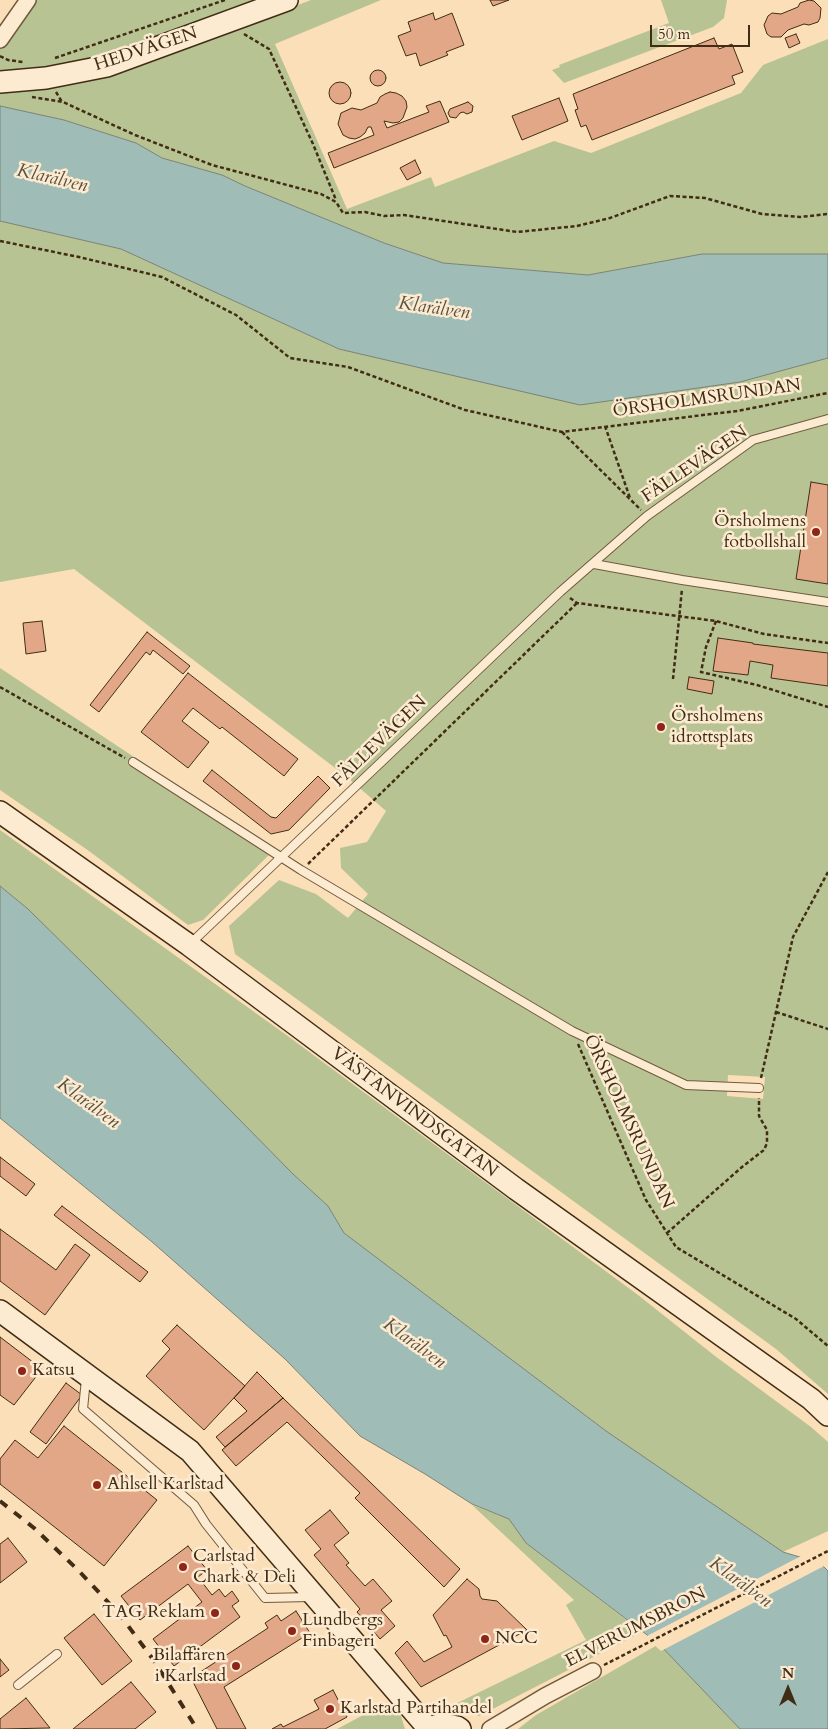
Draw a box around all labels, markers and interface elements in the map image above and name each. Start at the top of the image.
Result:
scale bar [653,15,753,47]
street label: HEDVÄGEN [92,23,200,77]
text: 50 m [658,24,690,44]
water label: Klarälven [14,160,90,198]
water label: Klarälven [397,293,471,325]
street label: ÖRSHOLMSRUNDAN [612,375,802,423]
street label: FÄLLEVÄGEN [638,422,752,508]
place label: Örsholmens fotbollshall [714,511,806,554]
marker: Örsholmens fotbollshall [810,526,822,538]
street label: FÄLLEVÄGEN [328,692,432,792]
place label: Örsholmens idrottsplats [671,706,763,749]
marker: Örsholmens idrottsplats [655,721,667,733]
street label: ÖRSHOLMSRUNDAN [578,1031,678,1213]
street label: VÄSTANVINDSGATAN [326,1043,502,1183]
water label: Klarälven [52,1074,124,1134]
water label: Klarälven [378,1314,450,1374]
place label: Katsu [32,1360,75,1382]
marker: Katsu [16,1365,28,1377]
place label: Ahlsell Karlstad [107,1474,224,1496]
marker: Ahlsell Karlstad [91,1479,103,1491]
place label: Carlstad Chark & Deli [193,1546,296,1588]
water label: Klarälven [704,1553,776,1613]
marker: Carlstad Chark & Deli [177,1561,189,1573]
street label: ELVERUMSBRON [562,1583,710,1673]
place label: TAG Reklam [102,1602,205,1624]
marker: TAG Reklam [209,1607,221,1619]
place label: Lundbergs Finbageri [302,1610,383,1652]
marker: Lundbergs Finbageri [286,1625,298,1637]
place label: NCC [495,1628,538,1650]
marker: NCC [479,1633,491,1645]
place label: Bilaffären i Karlstad [153,1645,226,1688]
marker: Bilaffären i Karlstad [230,1660,242,1672]
north arrow [763,1664,813,1714]
text: N [782,1664,794,1683]
place label: Karlstad Partihandel [340,1698,492,1720]
marker: Karlstad Partihandel [324,1703,336,1715]

